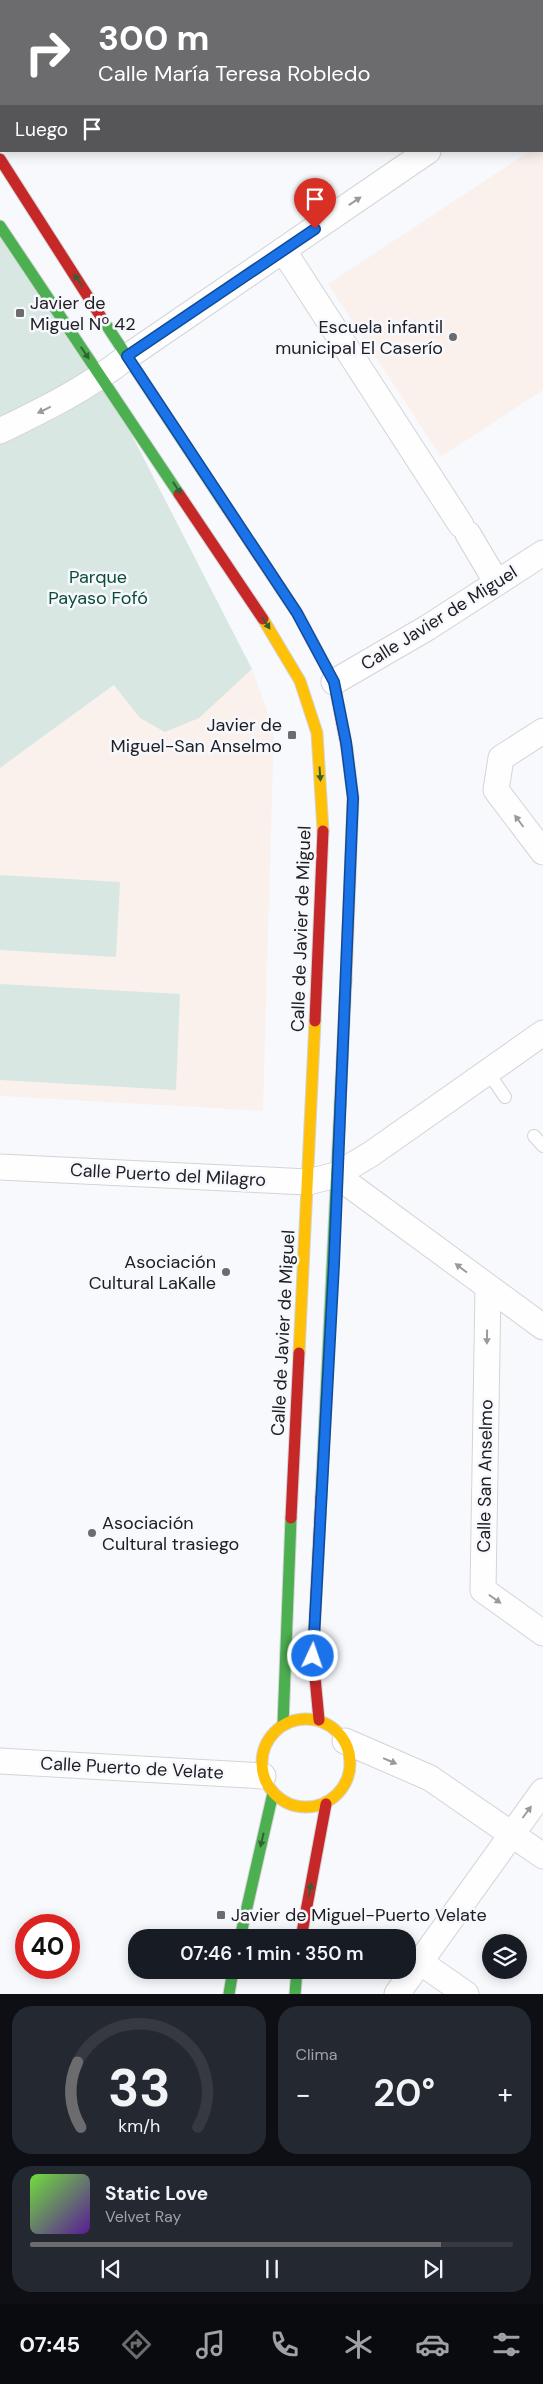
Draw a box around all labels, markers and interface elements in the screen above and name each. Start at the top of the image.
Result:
text: 300 m [98,15,210,61]
icon: right [15,20,80,85]
text: Calle María Teresa Robledo [98,59,371,88]
icon: arrive [78,115,106,143]
text: Luego [15,117,68,142]
pin [294,178,336,229]
icon: arrive [301,185,329,213]
one-way arrow [349,197,362,206]
one-way arrow [73,273,82,286]
place label: Javier de Miguel Nº 42 [30,291,136,336]
marker: Javier de Miguel Nº 42 [14,307,26,319]
place label: Escuela infantil municipal El Caserío [275,315,443,360]
marker: Escuela infantil municipal El Caserío [447,331,459,343]
one-way arrow [81,347,90,360]
one-way arrow [37,406,51,414]
one-way arrow [172,481,181,495]
street label: Calle Javier de Miguel [356,560,522,676]
park label: Parque Payaso Fofó [48,565,148,610]
one-way arrow [262,617,271,630]
place label: Javier de Miguel-San Anselmo [111,713,282,758]
marker: Javier de Miguel-San Anselmo [286,729,298,741]
one-way arrow [317,766,325,782]
one-way arrow [514,815,525,828]
street label: Calle de Javier de Miguel [285,825,317,1033]
street label: Calle Puerto del Milagro [69,1158,267,1192]
street label: Calle de Javier de Miguel [266,1229,300,1437]
place label: Asociación Cultural LaKalle [89,1250,216,1295]
one-way arrow [454,1263,468,1273]
marker: Asociación Cultural LaKalle [220,1266,232,1278]
one-way arrow [483,1329,491,1345]
street label: Calle San Anselmo [472,1399,498,1553]
place label: Asociación Cultural trasiego [102,1511,239,1556]
marker: Asociación Cultural trasiego [86,1527,98,1539]
one-way arrow [488,1594,502,1604]
position arrow [286,1629,338,1681]
street label: Calle Puerto de Velate [40,1751,224,1785]
one-way arrow [383,1757,397,1765]
one-way arrow [522,1805,532,1819]
one-way arrow [258,1833,266,1848]
one-way arrow [307,1881,315,1897]
place label: Javier de Miguel-Puerto Velate [231,1903,487,1927]
marker: Javier de Miguel-Puerto Velate [215,1909,227,1921]
speed limit sign: 40 [15,1914,80,1979]
map controls [482,1934,527,1979]
button: layers [482,1934,527,1979]
text: 07:46 · 1 min · 350 m [180,1941,364,1966]
text: Clima [296,2044,337,2065]
text: 33 [107,2054,170,2122]
text: 20° [373,2068,435,2118]
text: − [296,2076,311,2113]
text: + [498,2076,513,2113]
text: km/h [118,2114,160,2138]
text: Static Love [105,2181,208,2206]
text: Velvet Ray [105,2206,181,2227]
icon: previous [97,2255,125,2283]
icon: pause [258,2255,286,2283]
icon: next [419,2255,447,2283]
icon: directions [119,2327,154,2362]
icon: music [193,2327,228,2362]
icon: phone [267,2327,302,2362]
icon: climate [341,2327,376,2362]
icon: car [415,2327,450,2362]
icon: filters [489,2327,524,2362]
text: 07:45 [19,2330,80,2359]

